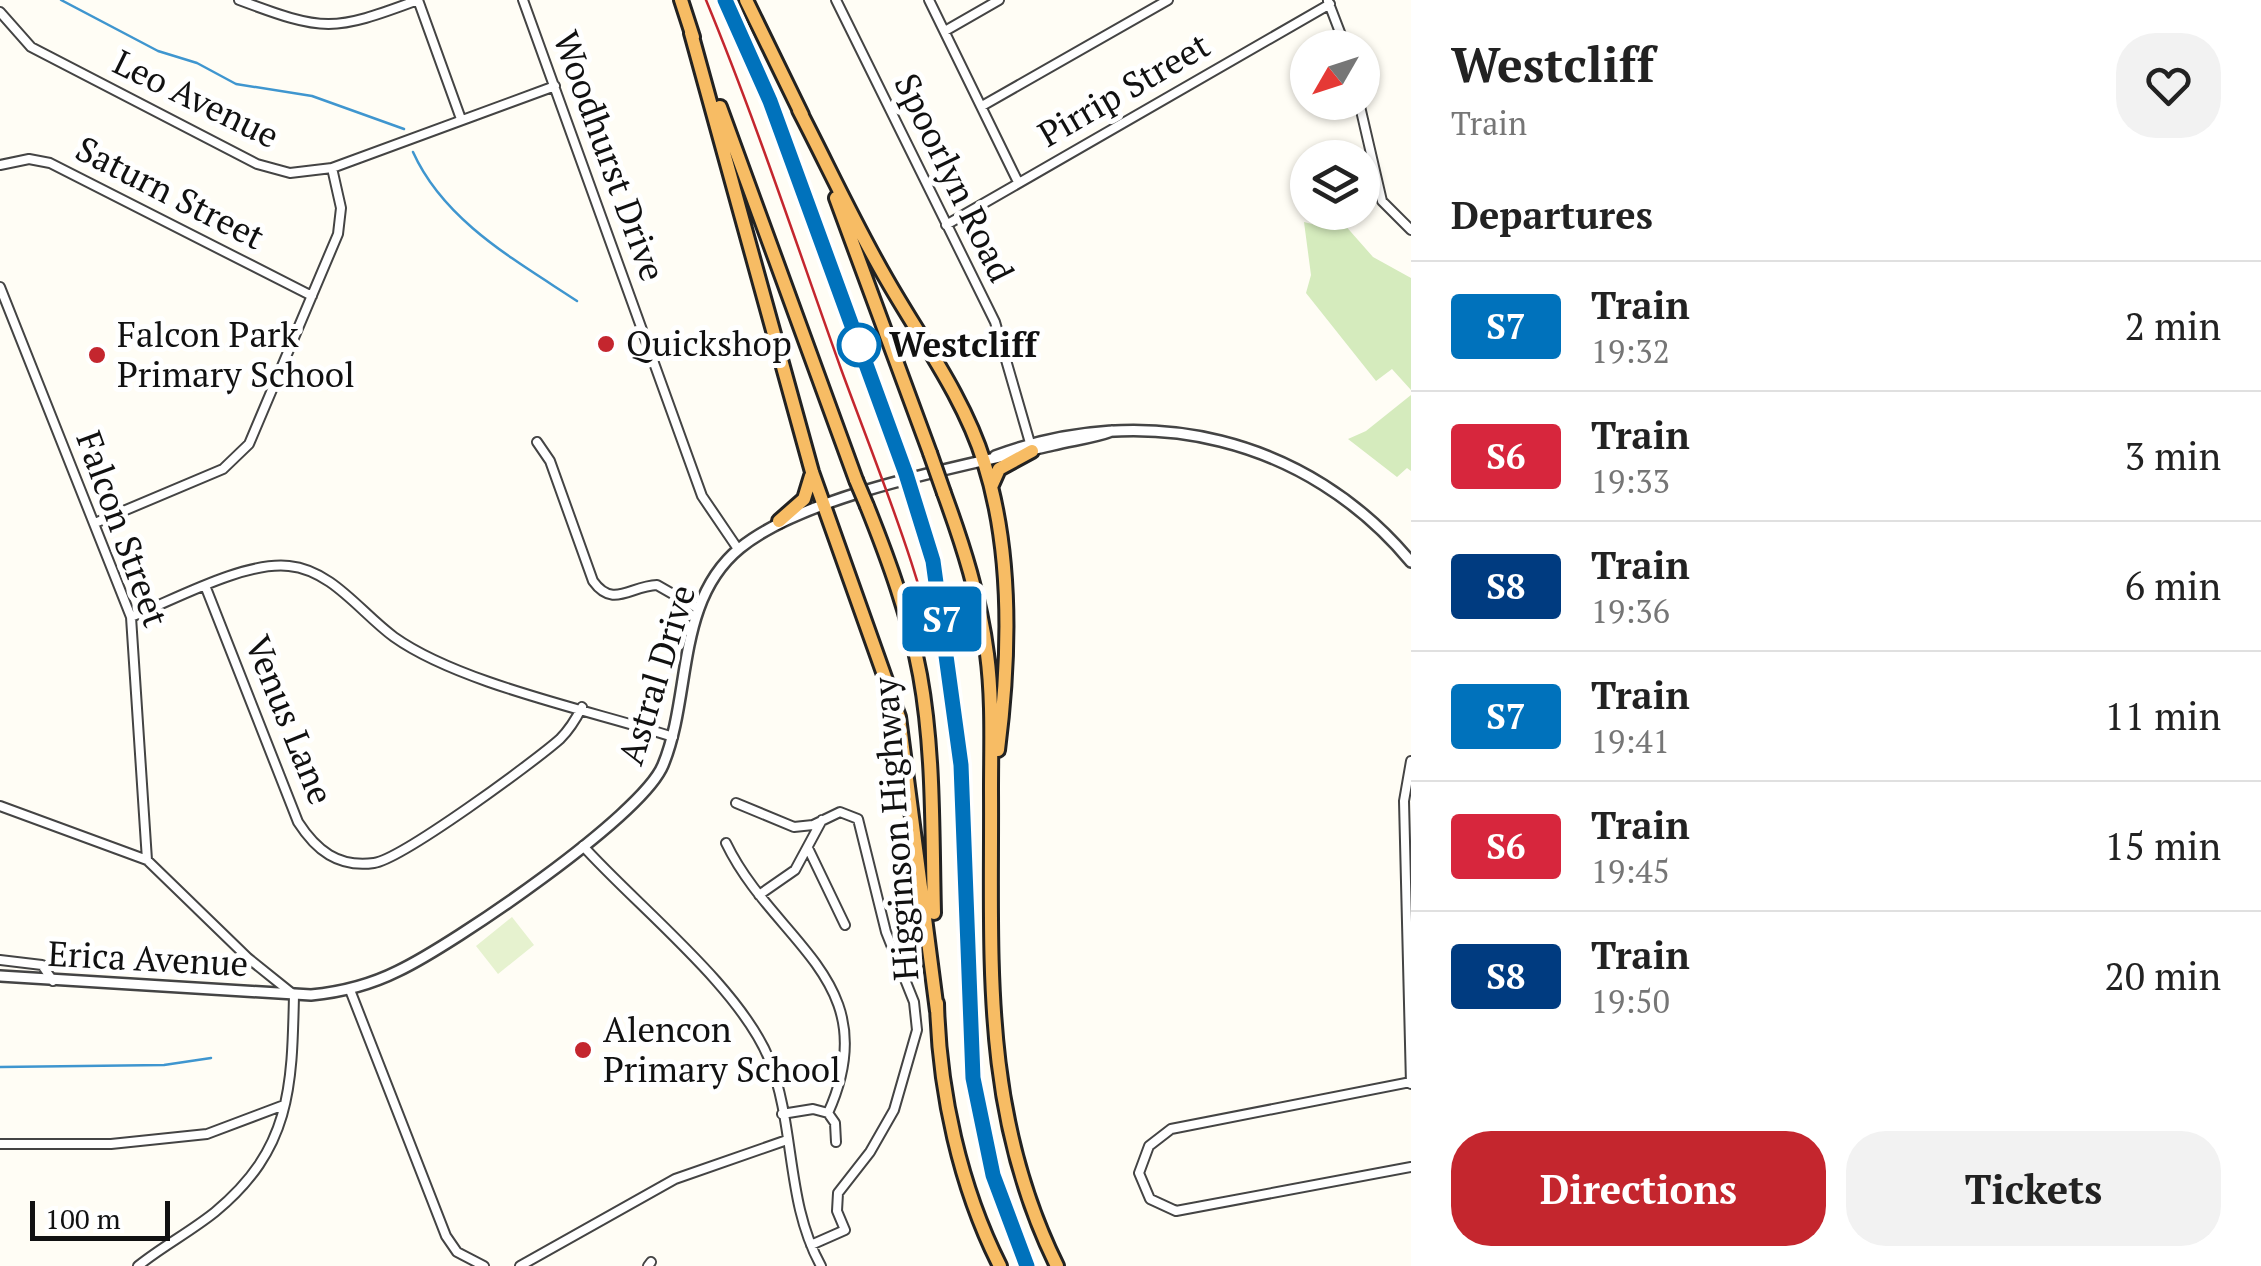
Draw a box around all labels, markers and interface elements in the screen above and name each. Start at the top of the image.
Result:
street label: Pirrip Street [1030,22,1217,157]
street label: Woodhurst Drive [543,24,676,287]
north arrow [1290,30,1380,120]
map controls [1290,30,1380,230]
text: Westcliff [1451,32,1654,96]
button: heart [2116,33,2221,138]
street label: Leo Avenue [106,38,287,158]
street label: Spoorlyn Road [885,66,1025,289]
text: Train [1451,102,1527,144]
street label: Saturn Street [68,125,273,259]
button: layers [1290,140,1380,230]
text: Departures [1451,190,1653,240]
text: Train [1591,280,1690,330]
text: 2 min [2125,301,2221,351]
text: S7 [1486,303,1526,349]
place label: Falcon Park Primary School [117,311,355,397]
place label: Quickshop [626,320,792,366]
place label: Westcliff [889,321,1040,367]
marker: Westcliff [838,324,880,366]
text: 19:32 [1591,330,1670,372]
marker: Quickshop [595,333,617,355]
marker: Falcon Park Primary School [86,344,108,366]
text: Train [1591,410,1690,460]
street label: Falcon Street [66,424,180,633]
text: 3 min [2125,431,2221,481]
text: S6 [1486,433,1526,479]
text: 19:33 [1591,460,1670,502]
text: Train [1591,540,1690,590]
text: 6 min [2125,561,2221,611]
text: S8 [1486,563,1526,609]
street label: Astral Drive [607,579,705,770]
line badge: S7 [897,586,987,652]
text: 19:36 [1591,590,1670,632]
text: S7 [922,596,962,642]
street label: Venus Lane [235,628,345,811]
text: Train [1591,670,1690,720]
street label: Higginson Highway [861,675,929,982]
text: 11 min [2104,691,2221,741]
text: S7 [1486,693,1526,739]
text: 19:41 [1591,720,1670,762]
text: Train [1591,800,1690,850]
text: 15 min [2104,821,2221,871]
text: S6 [1486,823,1526,869]
text: 19:45 [1591,850,1670,892]
street label: Erica Avenue [47,930,250,986]
text: Train [1591,930,1690,980]
text: 20 min [2104,951,2221,1001]
text: S8 [1486,953,1526,999]
text: 19:50 [1591,980,1670,1022]
place label: Alencon Primary School [603,1006,841,1092]
marker: Alencon Primary School [572,1039,594,1061]
button: Directions [1451,1131,1826,1246]
button: Tickets [1846,1131,2221,1246]
scale bar [30,1196,170,1240]
text: 100 m [45,1200,121,1237]

